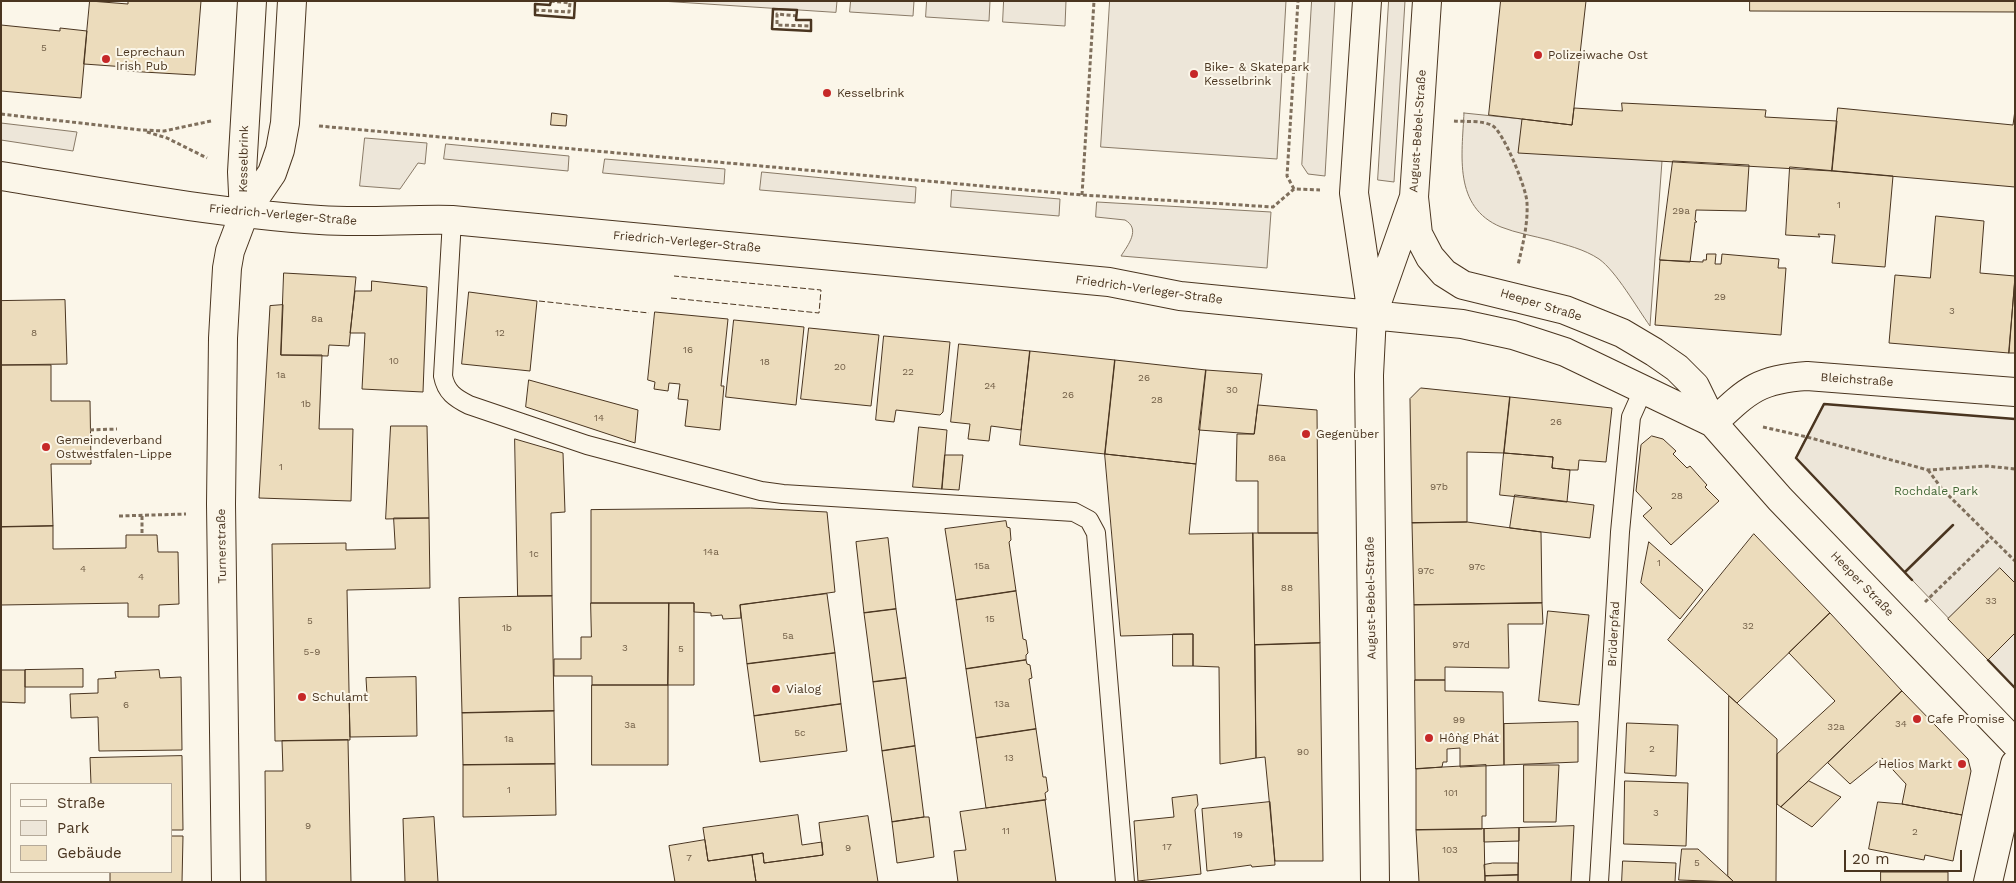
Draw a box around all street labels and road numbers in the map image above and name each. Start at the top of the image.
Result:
street label: August-Bebel-Straße [1407,69,1429,193]
street label: Kesselbrink [236,125,252,193]
street label: Friedrich-Verleger-Straße [208,201,358,229]
street label: Friedrich-Verleger-Straße [612,228,762,256]
street label: Friedrich-Verleger-Straße [1075,273,1223,307]
street label: Heeper Straße [1498,286,1584,324]
street label: Bleichstraße [1820,370,1894,390]
street label: Turnerstraße [214,508,230,584]
street label: August-Bebel-Straße [1363,536,1379,660]
street label: Heeper Straße [1827,549,1897,619]
street label: Brüderpfad [1605,601,1623,667]

